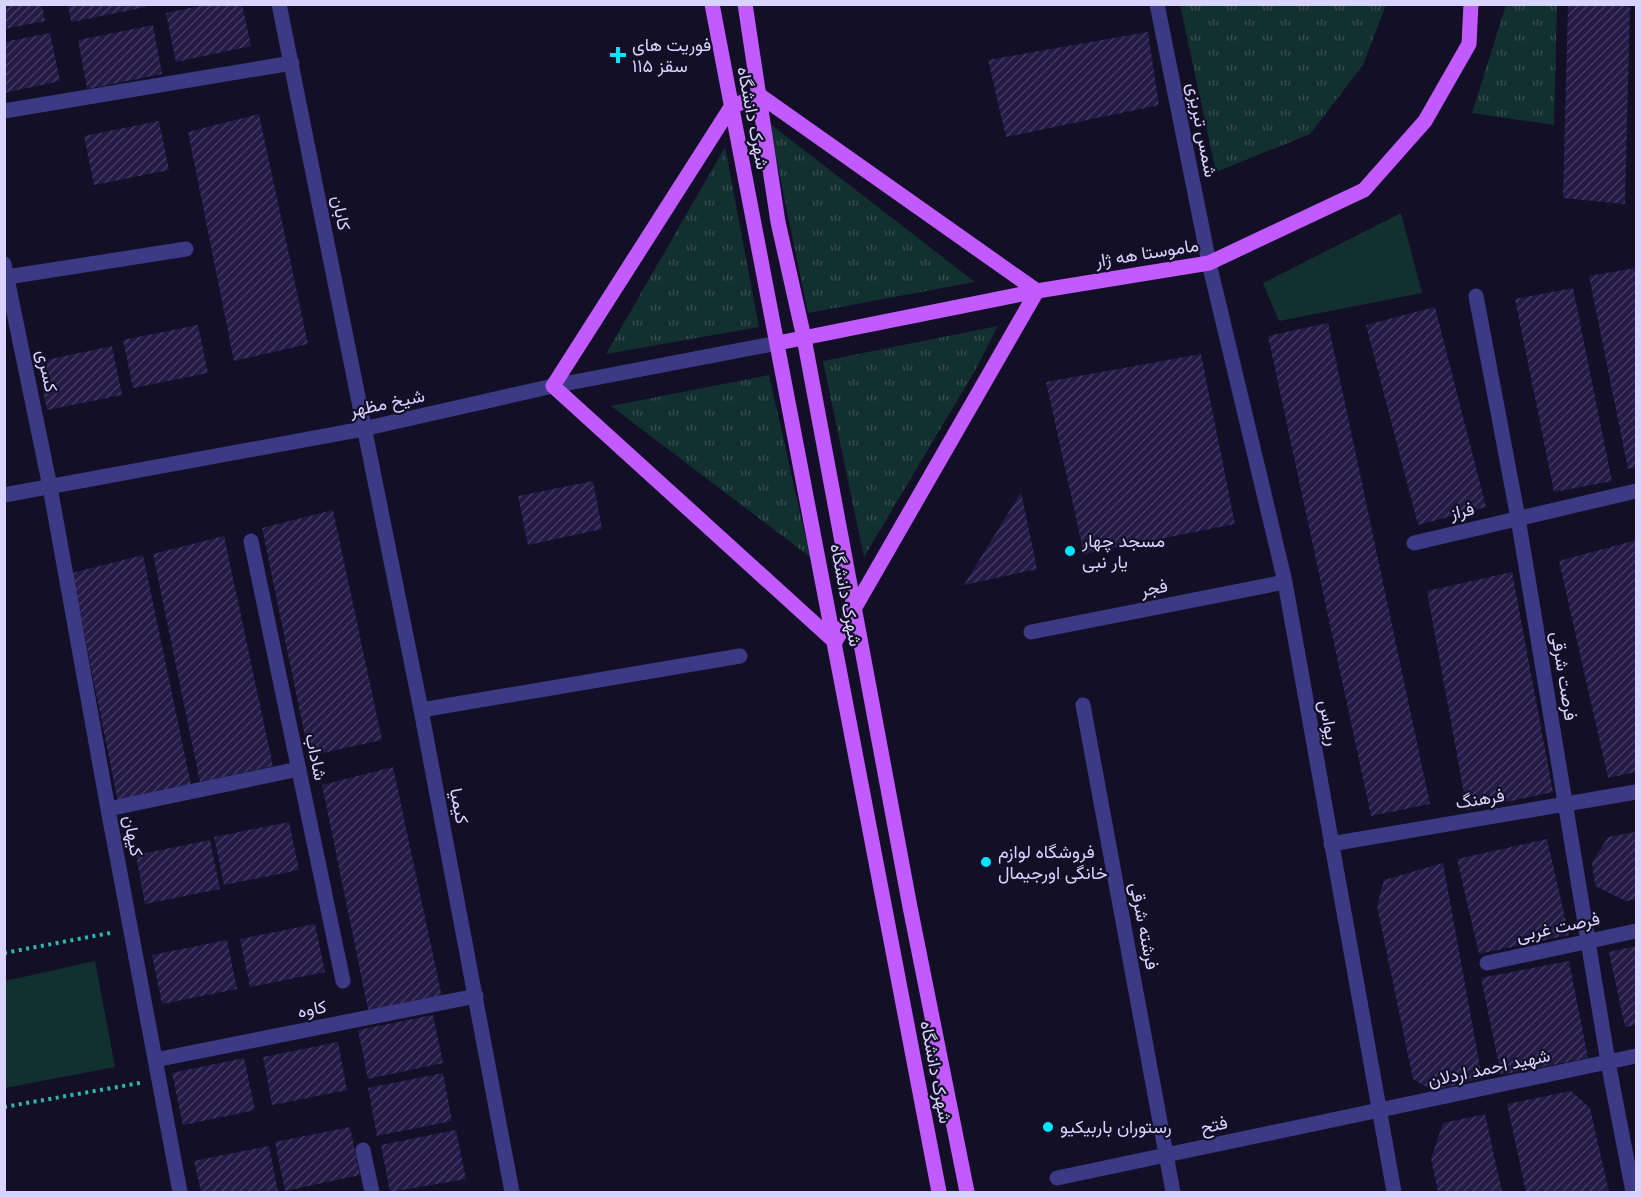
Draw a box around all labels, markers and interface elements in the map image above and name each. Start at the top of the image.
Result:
place label: فوریت های ۱۱۵ سقز [632,33,711,77]
marker: فوریت های ۱۱۵ سقز [609,46,627,64]
street label: شهرک دانشگاه [732,65,775,171]
street label: شمس تبریزی [1182,81,1223,179]
street label: کابان [327,194,356,232]
street label: ماموستا هه ژار [1092,233,1200,272]
street label: کسری [32,348,63,394]
street label: شیخ مظهر [346,383,427,423]
street label: فراز [1446,497,1476,525]
place label: مسجد چهار یار نبی [1081,529,1165,573]
street label: شهرک دانشگاه [825,542,868,648]
marker: مسجد چهار یار نبی [1063,544,1077,558]
street label: فجر [1137,574,1170,602]
street label: فرصت شرقی [1546,630,1583,722]
street label: ریواس [1314,698,1345,748]
street label: شاداب [300,731,333,782]
street label: فرهنگ [1454,783,1506,814]
street label: کیمیا [445,786,474,826]
street label: کیهان [118,813,149,858]
place label: فروشگاه لوازم خانگی اورجیمال [998,840,1107,884]
marker: فروشگاه لوازم خانگی اورجیمال [979,855,993,869]
street label: فرشته شرقی [1125,880,1164,972]
street label: فرصت غربی [1514,906,1602,947]
street label: کاوه [295,994,328,1023]
street label: شهرک دانشگاه [915,1019,958,1125]
street label: شهید احمد اردلان [1426,1043,1552,1092]
street label: فتح [1198,1110,1230,1140]
place label: رستوران باربیکیو [1060,1115,1172,1138]
marker: رستوران باربیکیو [1041,1120,1055,1134]

